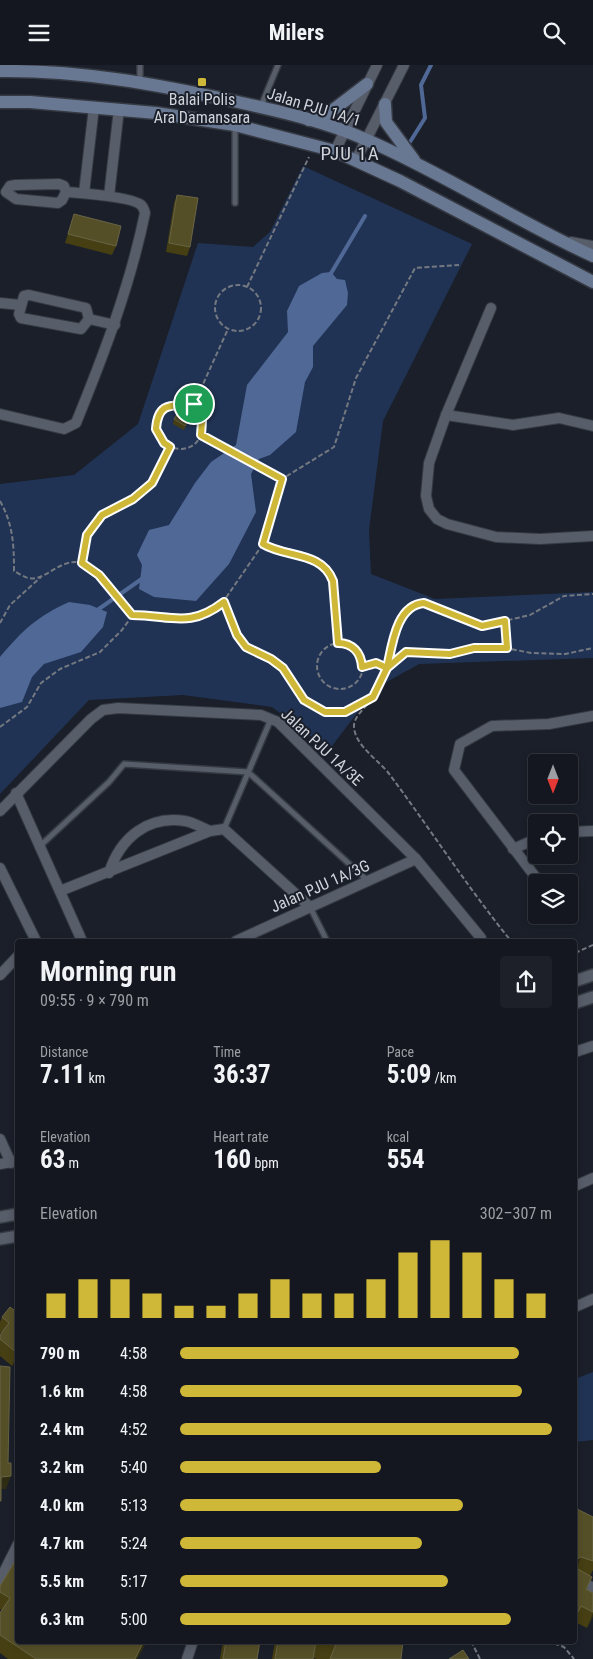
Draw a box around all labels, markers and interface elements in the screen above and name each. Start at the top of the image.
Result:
icon: menu [25,19,53,47]
icon: search [540,19,568,47]
text: Milers [269,20,324,45]
marker: Balai Polis Ara Damansara [196,76,208,88]
street label: Jalan PJU 1A/1 [265,84,363,130]
place label: Balai Polis Ara Damansara [154,90,250,127]
district label: PJU 1A [320,142,380,165]
pin [173,383,215,425]
icon: arrive [180,390,208,418]
street label: Jalan PJU 1A/3E [277,704,367,790]
north arrow [528,754,578,804]
map controls [528,754,578,924]
button: locate [528,814,578,864]
street label: Jalan PJU 1A/3G [268,856,372,916]
button: layers [528,874,578,924]
text: Morning run [40,955,176,988]
button: share [500,956,552,1008]
text: 09:55 · 9 × 790 m [40,991,149,1010]
text: Distance [40,1044,88,1060]
text: Time [213,1044,241,1060]
text: Pace [387,1044,414,1060]
text: 7.11 [40,1060,85,1089]
text: 36:37 [213,1060,271,1089]
text: 5:09 [387,1060,431,1089]
text: km [85,1070,105,1086]
text: /km [431,1070,457,1086]
text: Elevation [40,1129,90,1145]
text: Heart rate [213,1129,269,1145]
text: kcal [387,1129,409,1145]
text: 63 [40,1145,65,1174]
text: 160 [213,1145,251,1174]
text: 554 [387,1145,425,1174]
text: m [65,1155,79,1171]
text: bpm [251,1155,279,1171]
text: Elevation [40,1204,98,1223]
text: 302–307 m [480,1204,552,1223]
text: 790 m [40,1344,80,1363]
text: 4:58 [120,1344,147,1363]
text: 1.6 km [40,1382,84,1401]
text: 4:58 [120,1382,147,1401]
text: 2.4 km [40,1420,84,1439]
text: 4:52 [120,1420,147,1439]
text: 3.2 km [40,1458,84,1477]
text: 5:40 [120,1458,147,1477]
text: 4.0 km [40,1496,84,1515]
text: 5:13 [120,1496,147,1515]
text: 4.7 km [40,1534,84,1553]
text: 5:24 [120,1534,147,1553]
text: 5.5 km [40,1572,84,1591]
text: 5:17 [120,1572,147,1591]
text: 6.3 km [40,1610,84,1629]
text: 5:00 [120,1610,147,1629]

